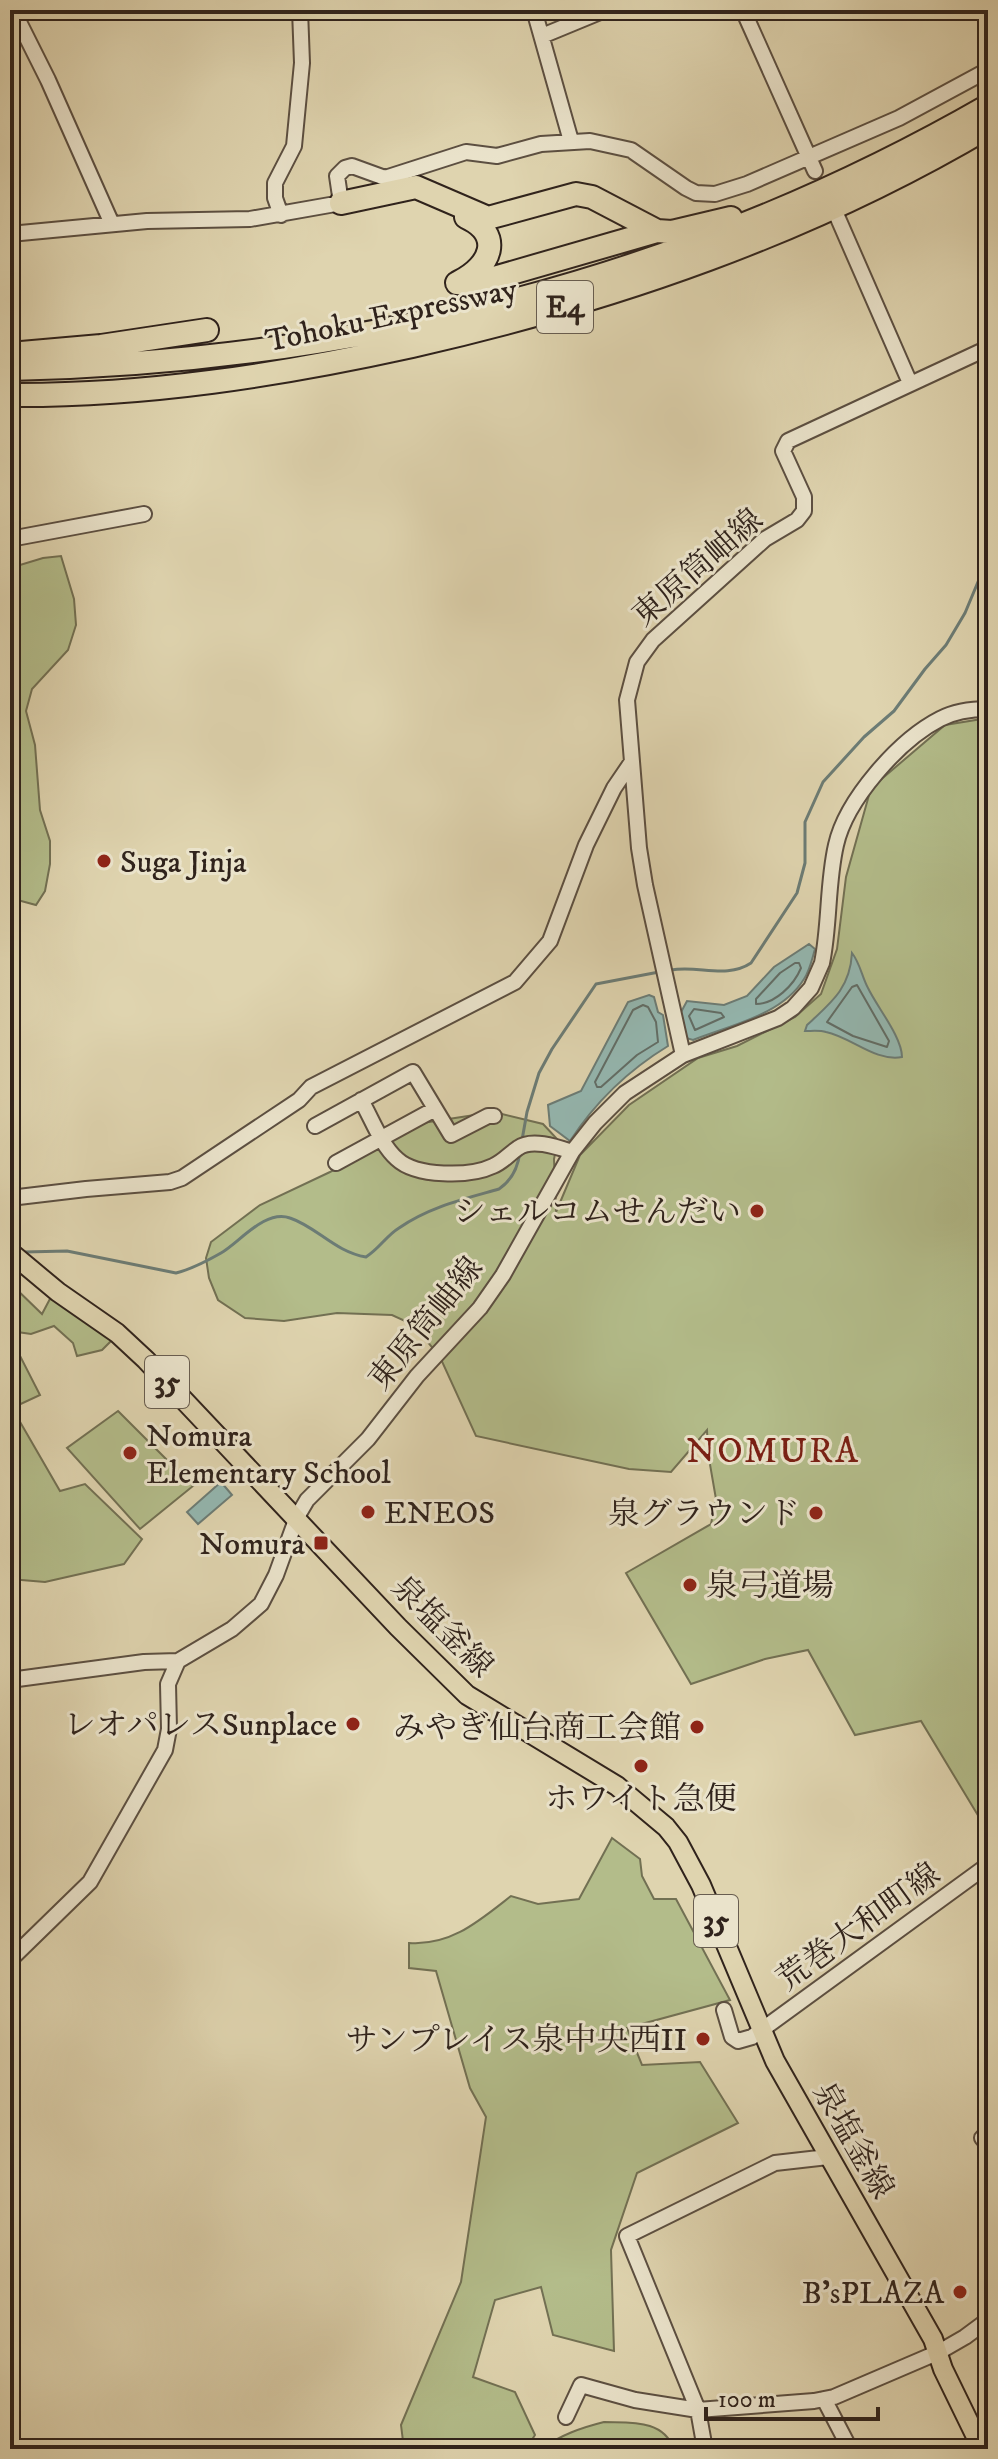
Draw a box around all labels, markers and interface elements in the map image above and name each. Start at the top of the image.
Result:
street label: Tohoku Expressway [262,270,522,362]
road number: E4 [537,281,593,333]
street label: 東原筒岫線 [625,501,772,636]
place label: Suga Jinja [120,843,247,883]
marker: Suga Jinja [95,852,113,870]
place label: シェルコムせんだい [454,1193,741,1233]
marker: シェルコムせんだい [748,1202,766,1220]
street label: 東原筒岫線 [361,1249,492,1399]
road number: 35 [145,1356,189,1408]
place label: Nomura Elementary School [146,1417,391,1494]
district label: NOMURA [686,1429,860,1474]
marker: Nomura Elementary School [121,1444,139,1462]
place label: ENEOS [384,1494,495,1534]
place label: 泉グラウンド [608,1495,800,1535]
marker: ENEOS [359,1503,377,1521]
marker: 泉グラウンド [807,1504,825,1522]
place label: Nomura [199,1525,305,1565]
marker: Nomura [312,1534,330,1552]
place label: 泉弓道場 [706,1567,834,1607]
street label: 泉塩釜線 [382,1568,501,1687]
marker: 泉弓道場 [681,1576,699,1594]
place label: レオパレスSunplace [64,1706,337,1746]
place label: みやぎ仙台商工会館 [393,1709,681,1749]
marker: レオパレスSunplace [344,1715,362,1733]
marker: みやぎ仙台商工会館 [688,1718,706,1736]
marker: ホワイト急便 [632,1757,650,1775]
place label: ホワイト急便 [545,1780,737,1820]
street label: 荒巻大和町線 [770,1855,949,2000]
road number: 35 [694,1895,738,1947]
place label: サンプレイス泉中央西II [345,2021,687,2061]
marker: サンプレイス泉中央西II [694,2030,712,2048]
street label: 泉塩釜線 [803,2076,902,2206]
place label: B'sPLAZA [802,2274,945,2314]
marker: B'sPLAZA [951,2283,969,2301]
scale bar [706,2371,878,2421]
text: 100 m [718,2385,776,2415]

